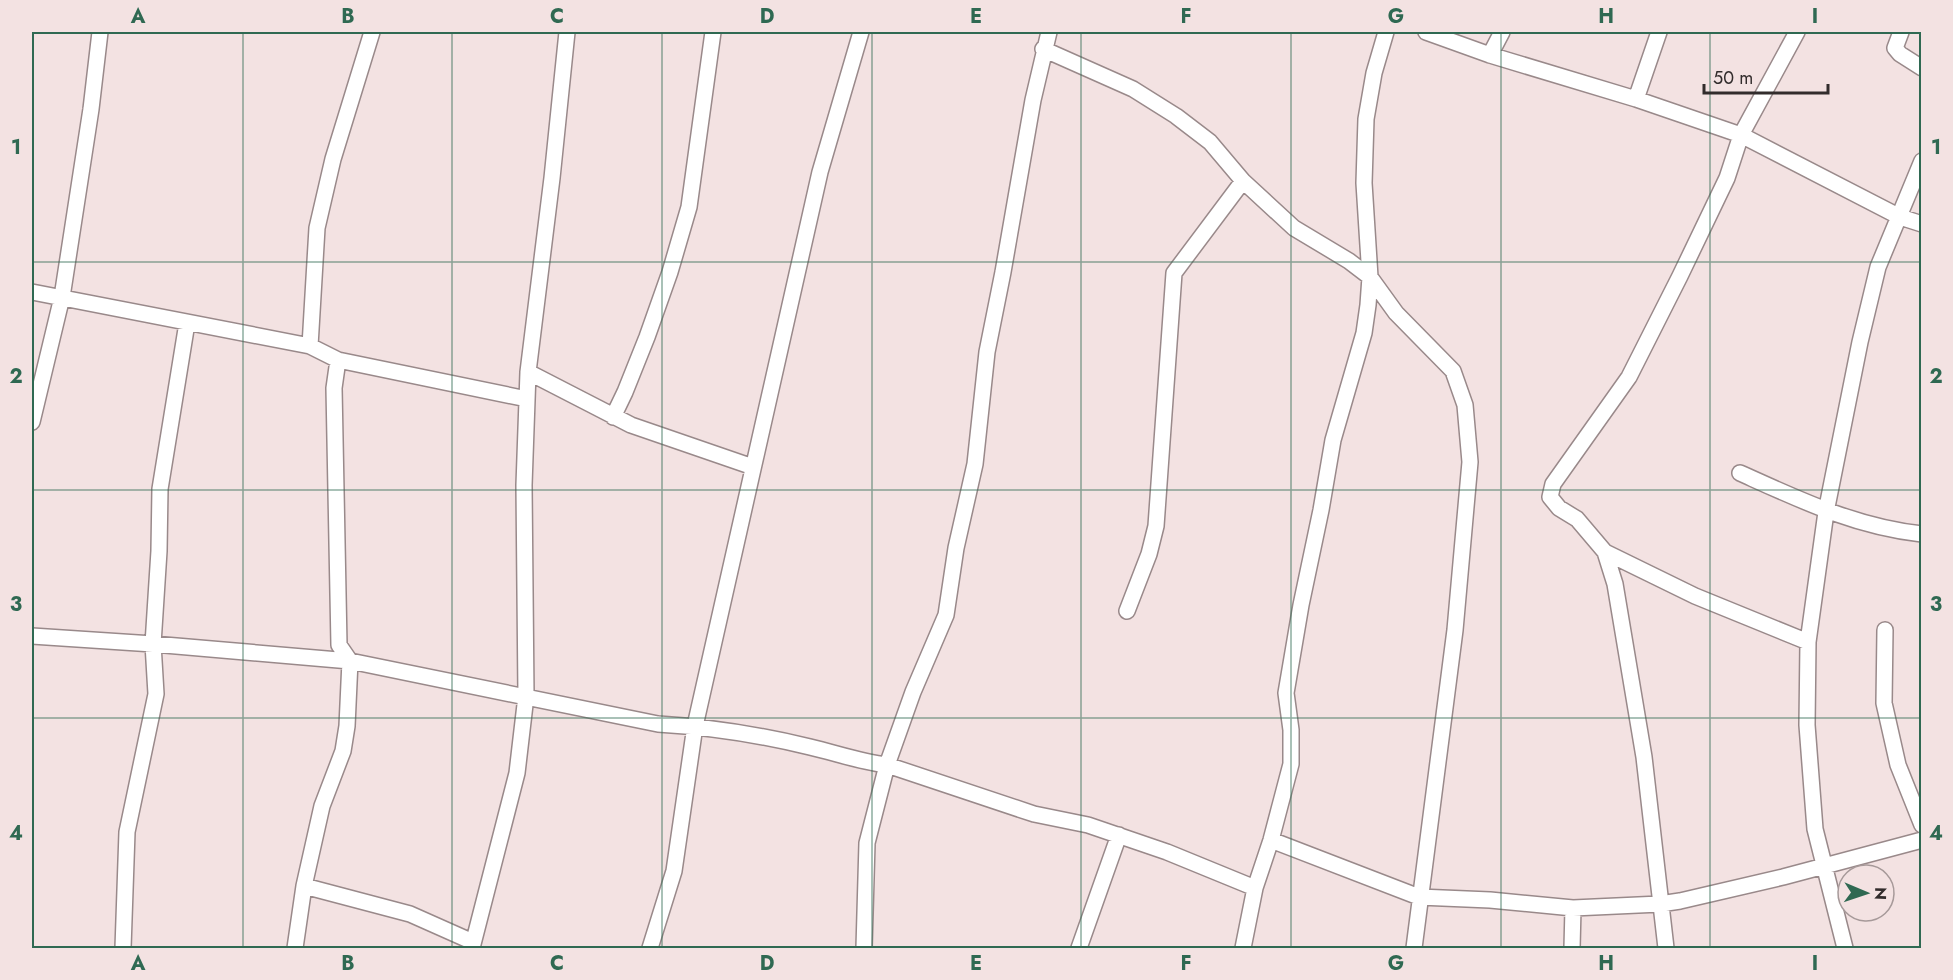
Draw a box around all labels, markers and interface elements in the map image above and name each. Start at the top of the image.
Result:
text: A [130,2,146,31]
text: B [341,2,355,31]
text: C [550,2,564,31]
text: D [760,2,774,31]
text: E [970,2,982,31]
text: F [1180,2,1192,31]
text: G [1388,2,1404,31]
text: H [1598,2,1614,31]
text: I [1812,2,1818,31]
scale bar [1704,57,1828,95]
text: 50 m [1713,65,1753,91]
text: 1 [11,133,21,162]
text: 1 [1931,133,1941,162]
text: 2 [9,362,23,391]
text: 2 [1929,362,1943,391]
text: 3 [10,590,22,619]
text: 3 [1930,590,1942,619]
text: 4 [9,819,23,848]
text: 4 [1929,819,1943,848]
north arrow [1836,863,1896,923]
text: N [1869,887,1892,900]
text: A [130,949,146,978]
text: B [341,949,355,978]
text: C [550,949,564,978]
text: D [760,949,774,978]
text: E [970,949,982,978]
text: F [1180,949,1192,978]
text: G [1388,949,1404,978]
text: H [1598,949,1614,978]
text: I [1812,949,1818,978]

